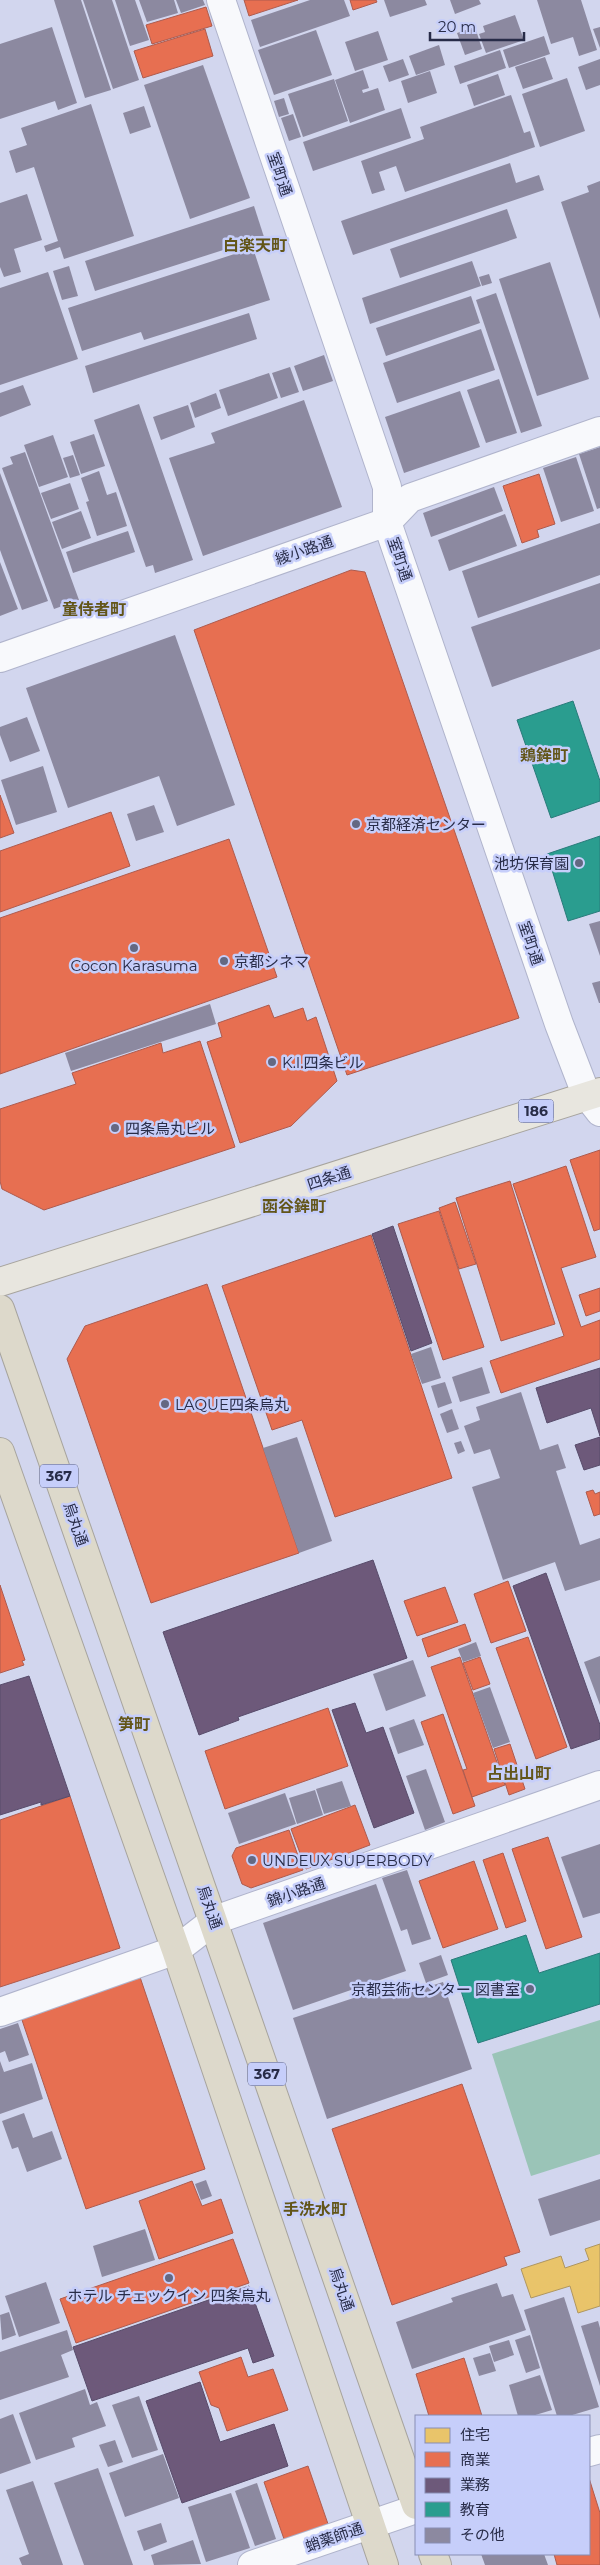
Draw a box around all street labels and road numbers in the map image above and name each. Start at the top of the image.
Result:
street label: 室町通 [264,150,296,198]
street label: 綾小路通 [273,531,335,569]
street label: 室町通 [384,535,416,583]
street label: 室町通 [515,919,547,967]
road number: 186 [518,1100,554,1122]
street label: 四条通 [305,1162,353,1194]
road number: 367 [40,1464,78,1488]
street label: 烏丸通 [60,1500,92,1548]
street label: 錦小路通 [265,1873,327,1911]
street label: 烏丸通 [194,1883,226,1931]
road number: 367 [248,2062,286,2086]
street label: 烏丸通 [326,2265,358,2313]
street label: 蛸薬師通 [303,2518,365,2556]

